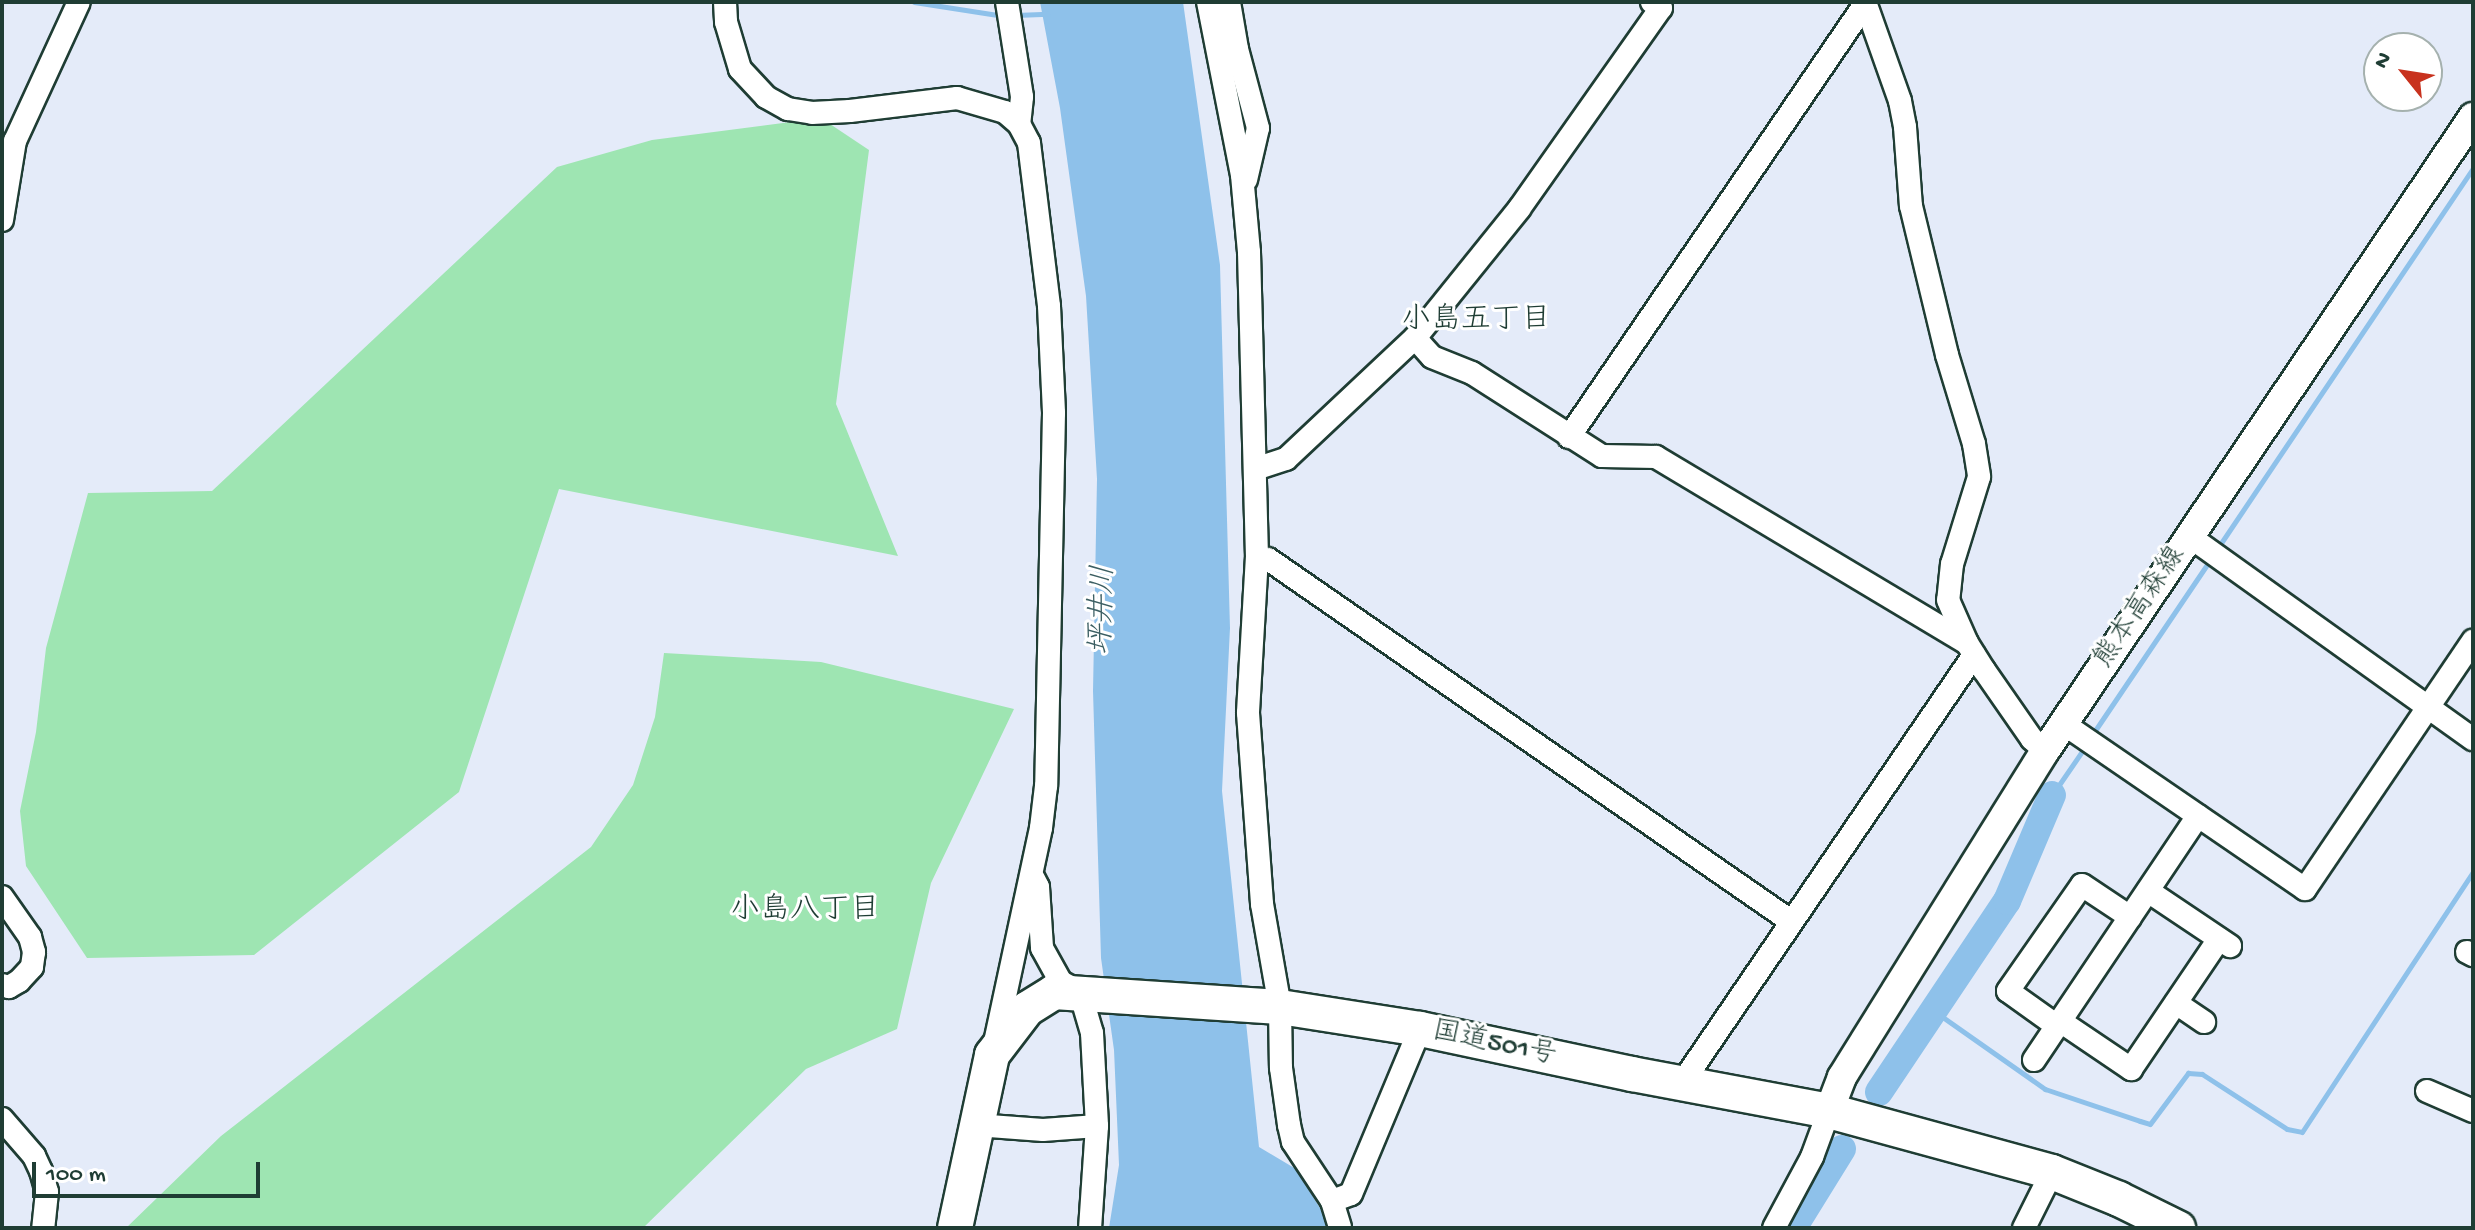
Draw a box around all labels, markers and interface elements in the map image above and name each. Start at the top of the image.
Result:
north arrow [2363,32,2443,112]
text: N [2369,48,2399,74]
district label: 小島五丁目 [1401,304,1551,340]
street label: 熊本高森線 [2088,541,2194,675]
water label: 坪井川 [1085,564,1125,656]
district label: 小島八丁目 [730,894,880,930]
street label: 国道501号 [1429,1015,1559,1075]
scale bar [36,1146,264,1196]
text: 100 m [46,1161,106,1190]

